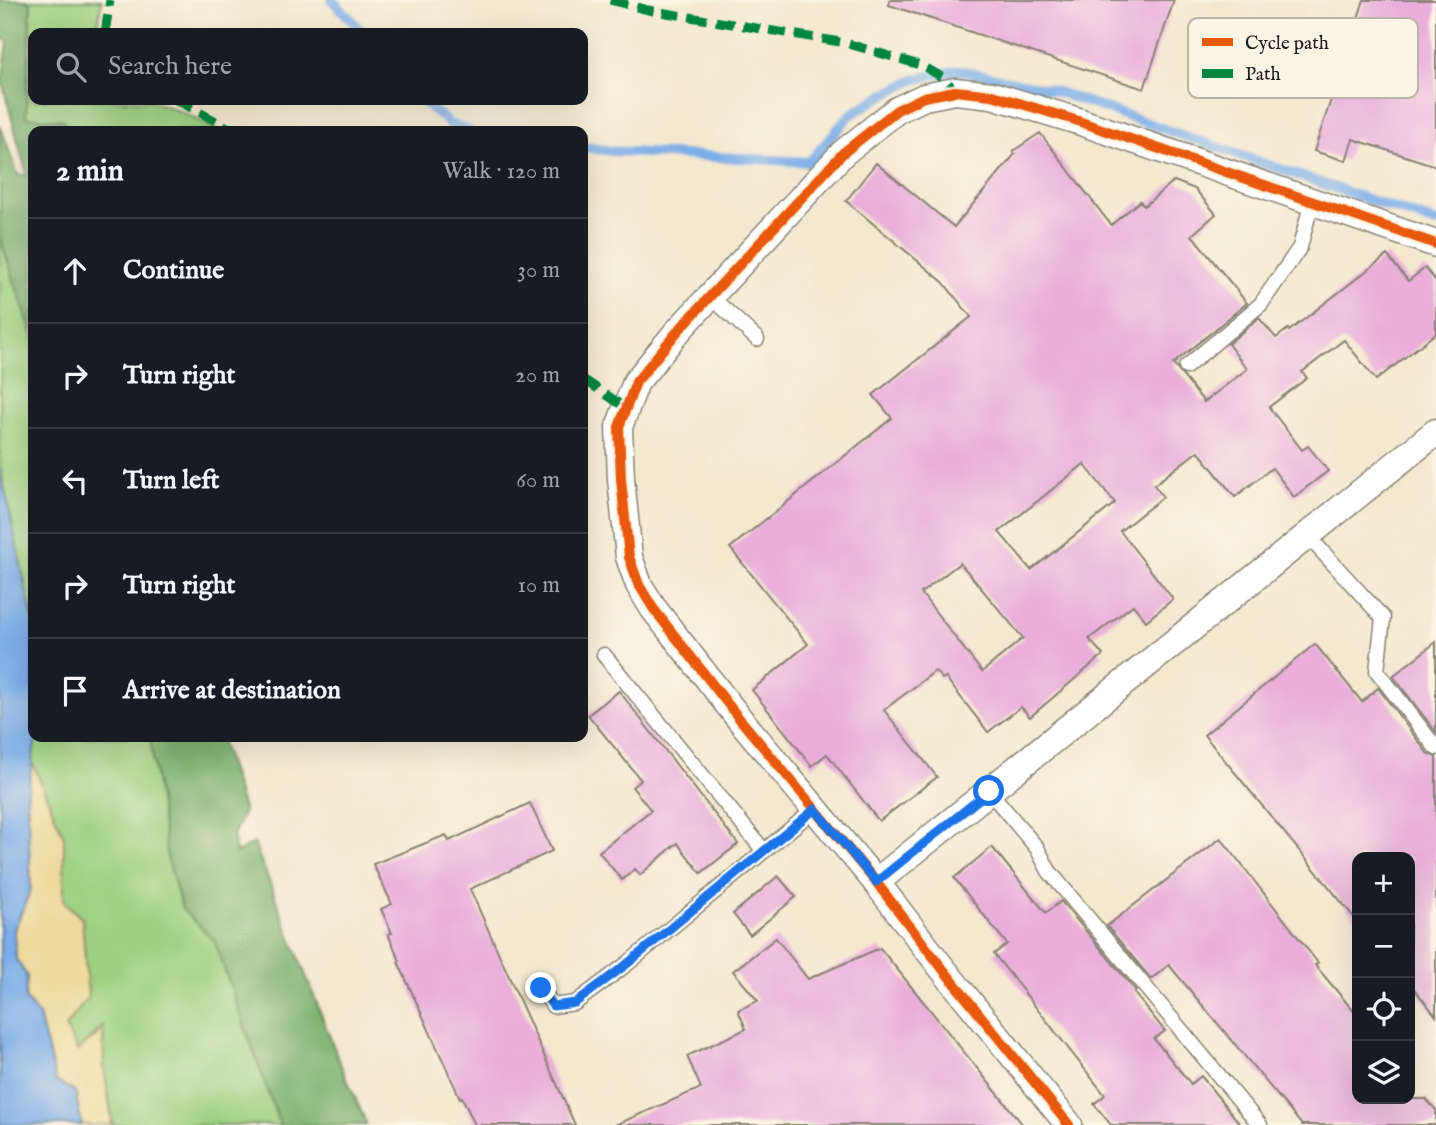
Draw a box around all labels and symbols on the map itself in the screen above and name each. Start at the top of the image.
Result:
legend [1188,18,1418,98]
text: Cycle path [1245,32,1329,56]
text: Path [1245,63,1281,87]
route start [973,775,1004,806]
route end [525,972,556,1003]

